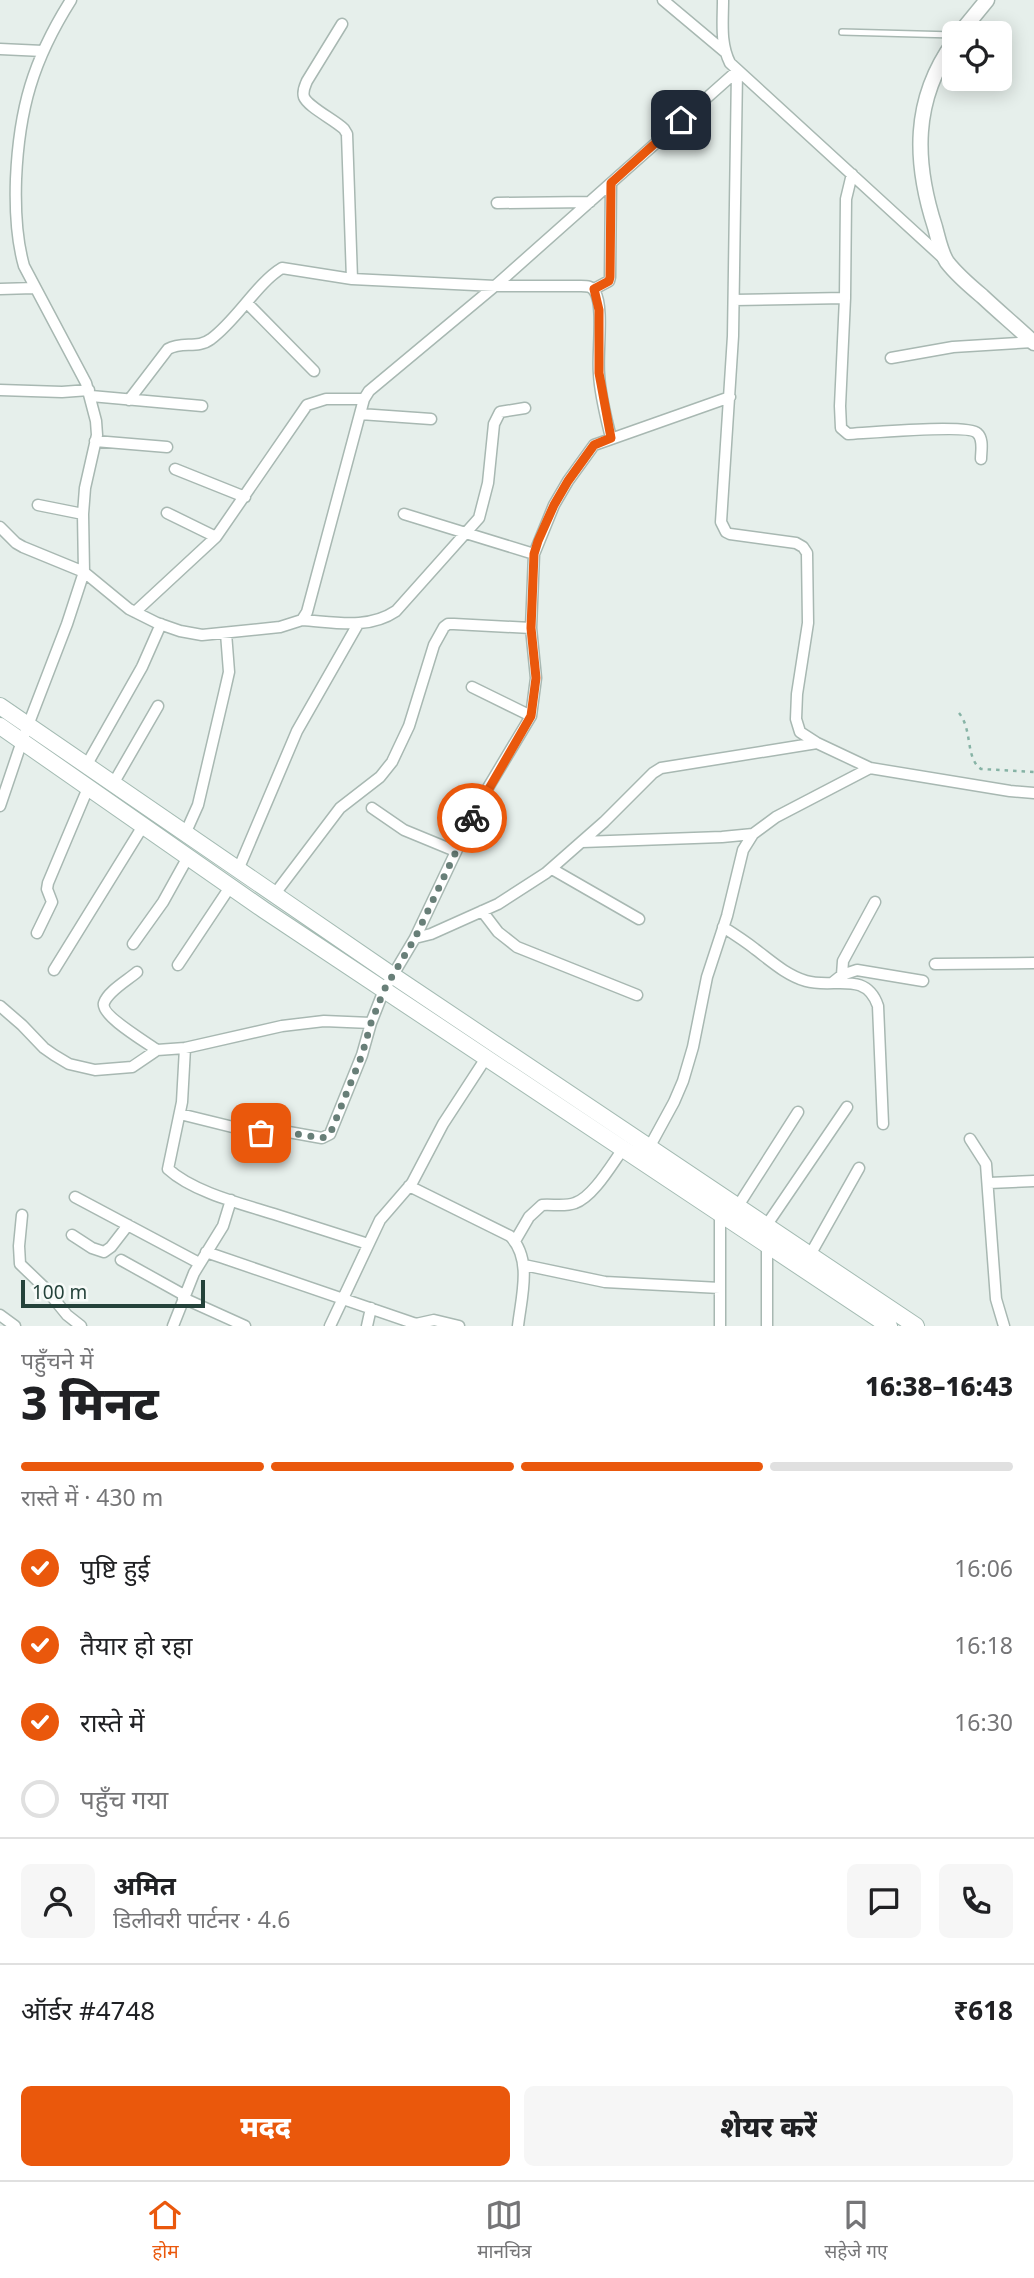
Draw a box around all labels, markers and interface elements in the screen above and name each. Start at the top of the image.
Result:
map controls [942,21,1012,91]
button: locate [942,21,1012,91]
pin [651,90,711,150]
icon: home [662,101,700,139]
courier [437,783,507,853]
icon: bike [453,799,491,837]
pin [231,1103,291,1163]
icon: bag [242,1114,280,1152]
scale bar [21,1277,205,1309]
text: 100 m [32,1279,87,1305]
text: पहुँचने में [21,1344,93,1376]
text: 16:38–16:43 [865,1368,1013,1404]
text: 3 मिनट [21,1371,159,1433]
text: रास्ते में · 430 m [21,1481,163,1513]
icon: check [21,1549,59,1587]
text: पुष्टि हुई [80,1550,150,1586]
text: 16:06 [954,1552,1013,1584]
icon: check [21,1626,59,1664]
text: तैयार हो रहा [80,1627,193,1663]
text: 16:18 [954,1629,1013,1661]
icon: check [21,1703,59,1741]
text: रास्ते में [80,1704,145,1740]
text: 16:30 [954,1706,1013,1738]
text: पहुँच गया [80,1781,168,1817]
button: person [21,1864,95,1938]
button: chat [847,1864,921,1938]
button: phone [939,1864,1013,1938]
text: अमित [113,1867,176,1903]
text: डिलीवरी पार्टनर · 4.6 [113,1903,290,1935]
text: ऑर्डर #4748 [21,1992,155,2028]
text: ₹618 [954,1992,1013,2028]
button: मदद [21,2086,510,2166]
button: शेयर करें [524,2086,1013,2166]
tab: होम [146,2196,184,2264]
tab: मानचित्र [477,2196,532,2264]
tab: सहेजे गए [824,2196,888,2264]

